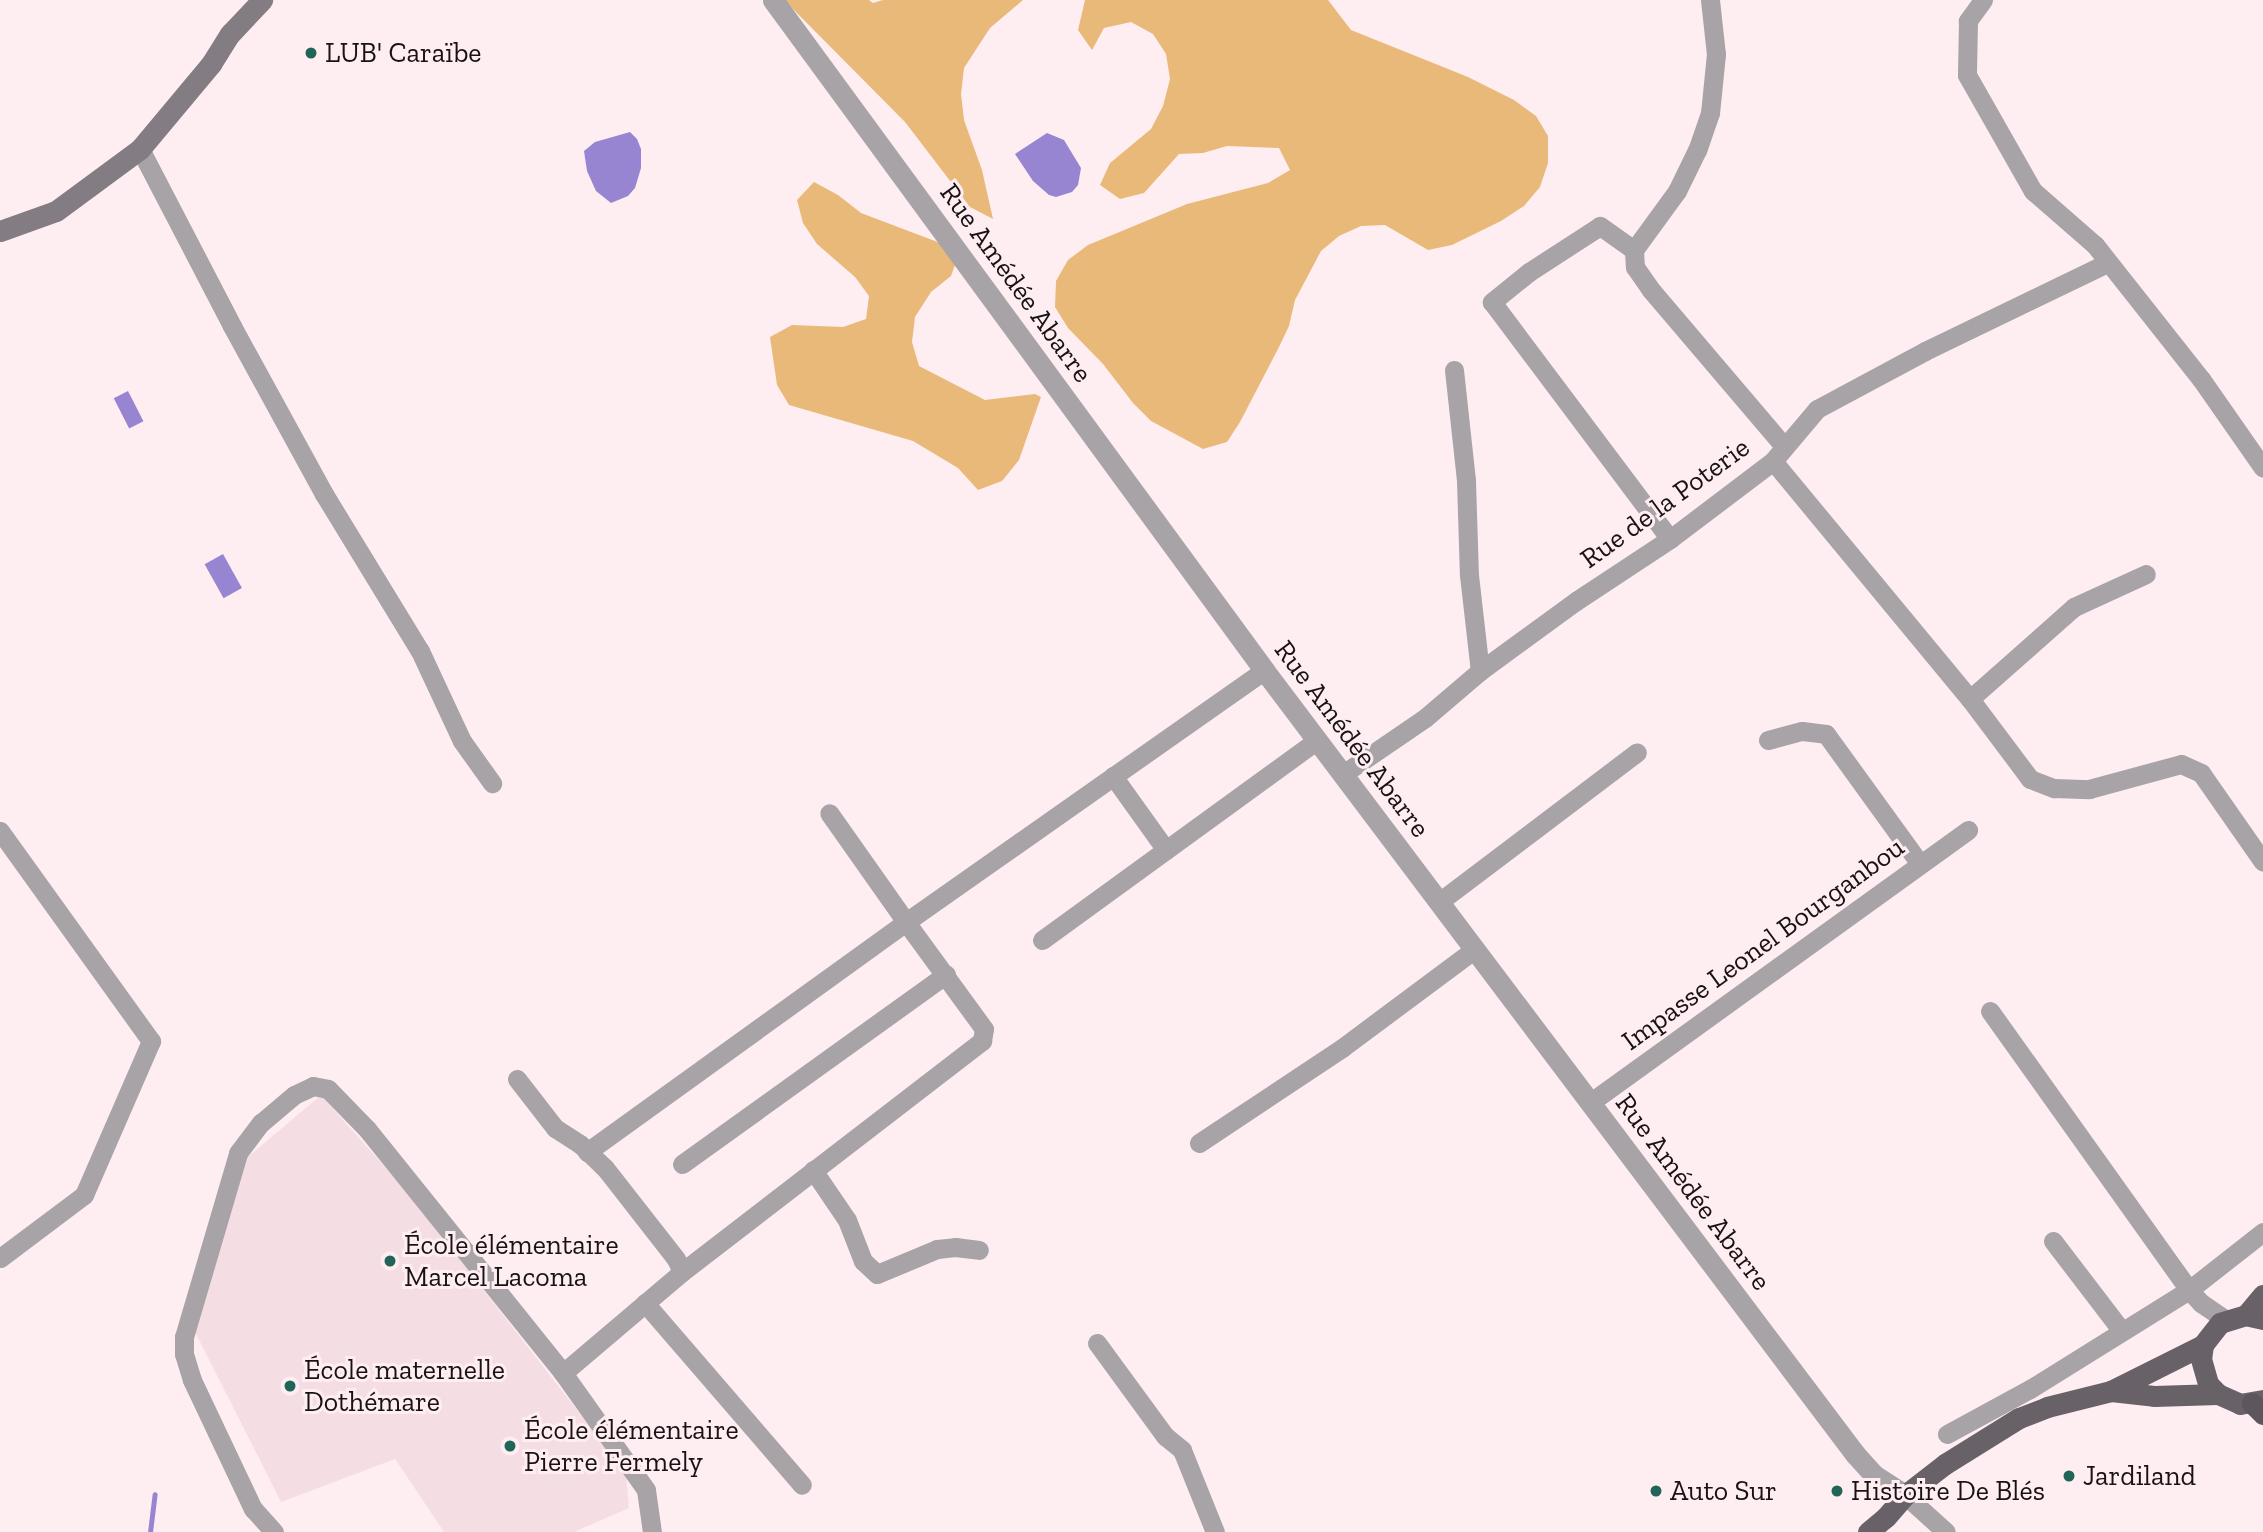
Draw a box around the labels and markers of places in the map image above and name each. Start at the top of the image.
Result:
place label: LUB' Caraïbe [325,36,482,70]
marker: LUB' Caraïbe [303,45,319,61]
place label: École élémentaire Marcel Lacoma [404,1228,619,1294]
marker: École élémentaire Marcel Lacoma [382,1253,398,1269]
place label: École maternelle Dothémare [304,1353,505,1419]
marker: École maternelle Dothémare [282,1378,298,1394]
place label: École élémentaire Pierre Fermely [524,1413,739,1479]
marker: École élémentaire Pierre Fermely [502,1438,518,1454]
place label: Jardiland [2083,1459,2196,1493]
marker: Jardiland [2061,1468,2077,1484]
place label: Auto Sur [1670,1474,1777,1508]
place label: Histoire De Blés [1851,1474,2045,1508]
marker: Auto Sur [1648,1483,1664,1499]
marker: Histoire De Blés [1829,1483,1845,1499]

